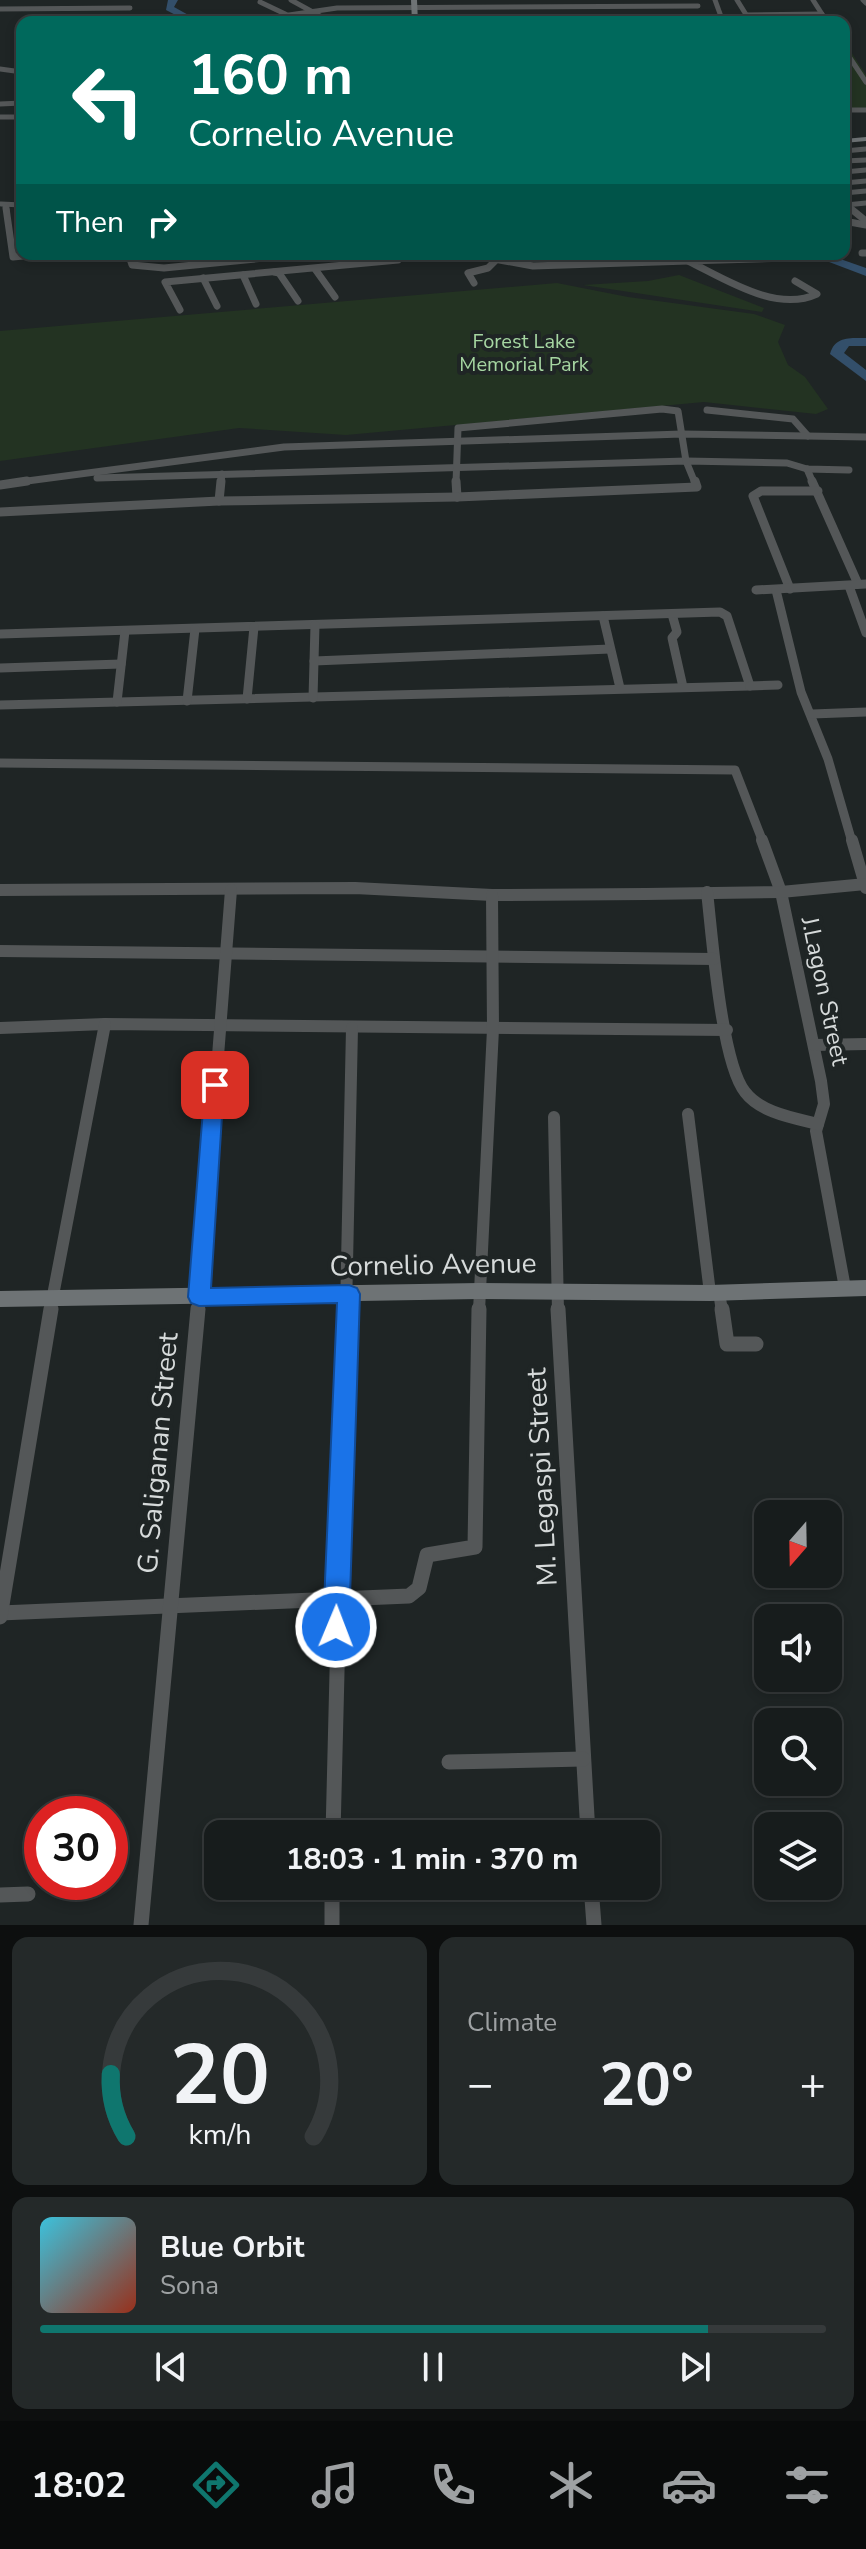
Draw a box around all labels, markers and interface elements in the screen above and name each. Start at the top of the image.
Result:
text: 160 m [188,37,353,114]
icon: left [56,48,160,152]
text: Cornelio Avenue [188,110,454,159]
icon: right [140,200,184,244]
text: Then [56,202,124,243]
park label: Forest Lake Memorial Park [459,328,590,378]
street label: J.Lagon Street [793,913,857,1069]
pin [181,1051,249,1119]
icon: arrive [193,1063,237,1107]
street label: Cornelio Avenue [329,1244,537,1286]
street label: G. Saliganan Street [129,1330,188,1575]
street label: M. Legaspi Street [517,1367,567,1587]
north arrow [754,1500,842,1588]
map controls [754,1500,842,1900]
position arrow [294,1585,378,1669]
button: sound [754,1604,842,1692]
button: search [754,1708,842,1796]
speed limit sign: 30 [24,1796,128,1900]
button: layers [754,1812,842,1900]
text: 18:03 · 1 min · 370 m [286,1839,578,1880]
text: Climate [467,2005,557,2040]
text: 20 [170,2019,269,2132]
text: 20° [599,2044,694,2126]
text: − [467,2055,493,2115]
text: + [800,2055,826,2115]
text: km/h [188,2115,251,2154]
text: Blue Orbit [160,2227,304,2268]
text: Sona [160,2268,219,2303]
icon: previous [149,2345,193,2389]
icon: pause [411,2345,455,2389]
icon: next [673,2345,717,2389]
icon: directions [188,2457,244,2513]
icon: music [307,2457,363,2513]
icon: phone [425,2457,481,2513]
icon: climate [543,2457,599,2513]
icon: car [661,2457,717,2513]
icon: filters [779,2457,835,2513]
text: 18:02 [31,2461,126,2510]

